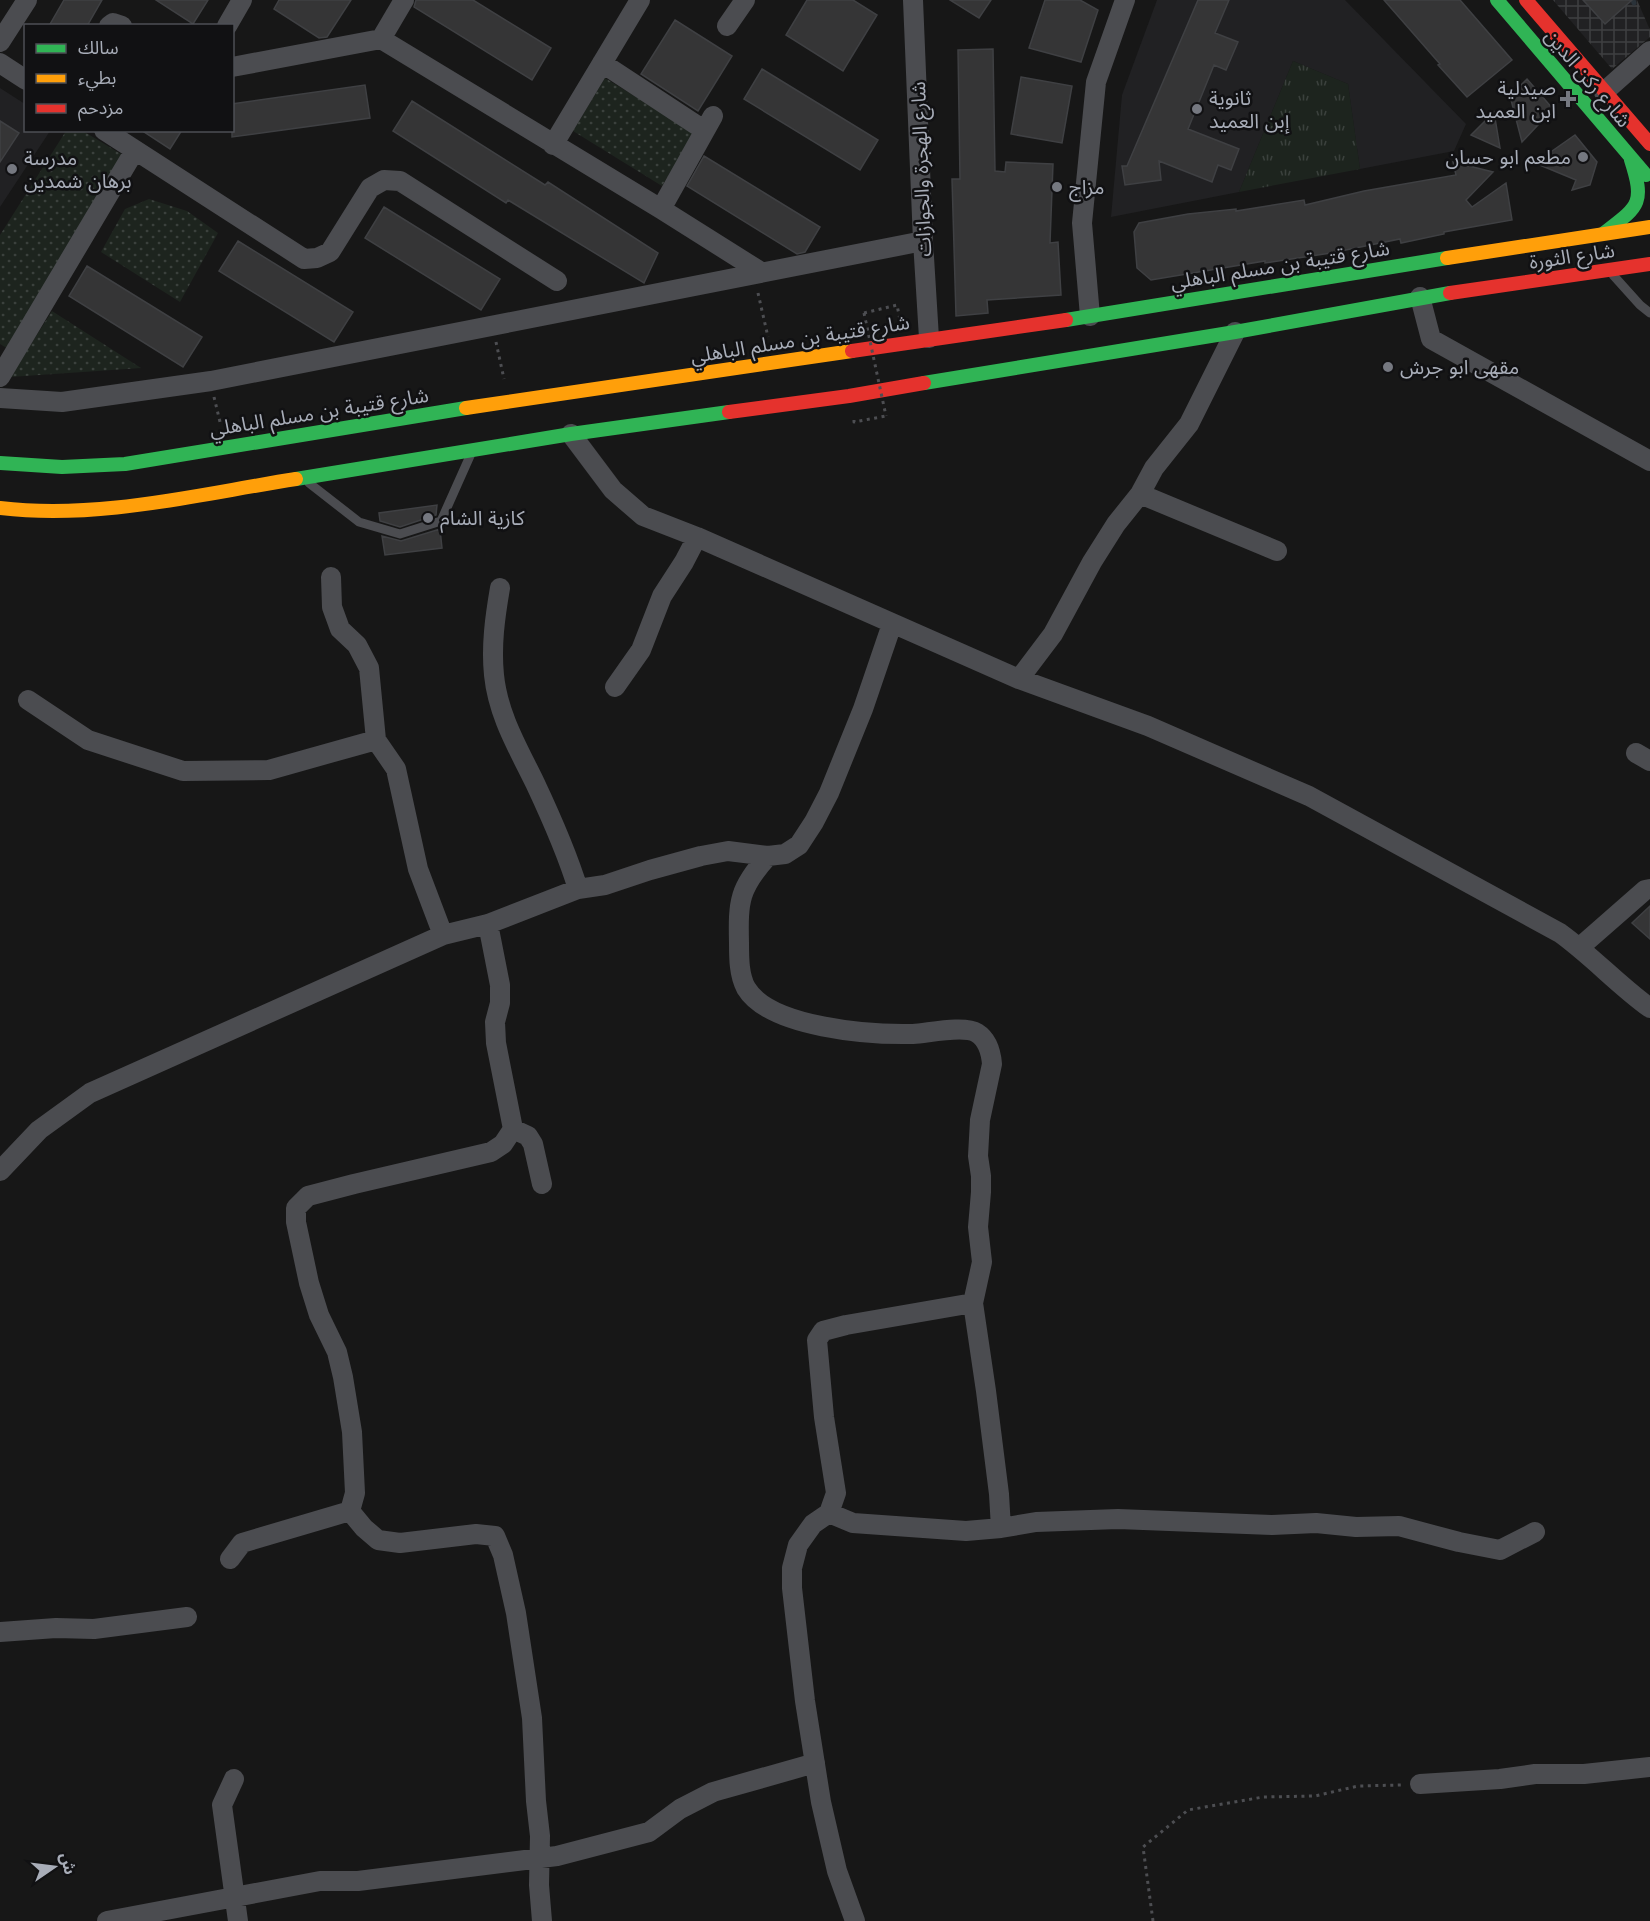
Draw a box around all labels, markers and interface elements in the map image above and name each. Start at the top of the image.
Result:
legend [24,24,234,132]
street label: شارع ركن الدين [1538,24,1636,134]
text: سالك [78,37,119,58]
text: بطيء [78,67,116,91]
place label: صيدلية ابن العميد [1476,76,1556,123]
street label: شارع الهجرة والجوازات [906,81,939,257]
place label: ثانوية إبن العميد [1209,86,1290,134]
marker: صيدلية ابن العميد [1561,92,1575,106]
text: مزدحم [78,97,123,121]
marker: ثانوية إبن العميد [1190,102,1204,116]
place label: مطعم ابو حسان [1446,145,1571,172]
place label: مدرسة برهان شمدين [24,146,132,193]
marker: مطعم ابو حسان [1576,150,1590,164]
marker: مدرسة برهان شمدين [5,162,19,176]
place label: مزاج [1069,175,1104,202]
marker: مزاج [1050,180,1064,194]
street label: شارع قتيبة بن مسلم الباهلي [1169,236,1392,298]
street label: شارع الثورة [1528,238,1617,277]
street label: شارع قتيبة بن مسلم الباهلي [689,310,912,372]
place label: مقهى ابو جرش [1400,355,1519,379]
marker: مقهى ابو جرش [1381,360,1395,374]
street label: شارع قتيبة بن مسلم الباهلي [208,383,431,445]
place label: كازية الشام [440,506,525,533]
marker: كازية الشام [421,511,435,525]
north arrow [24,1837,84,1897]
text: ش [56,1850,81,1877]

